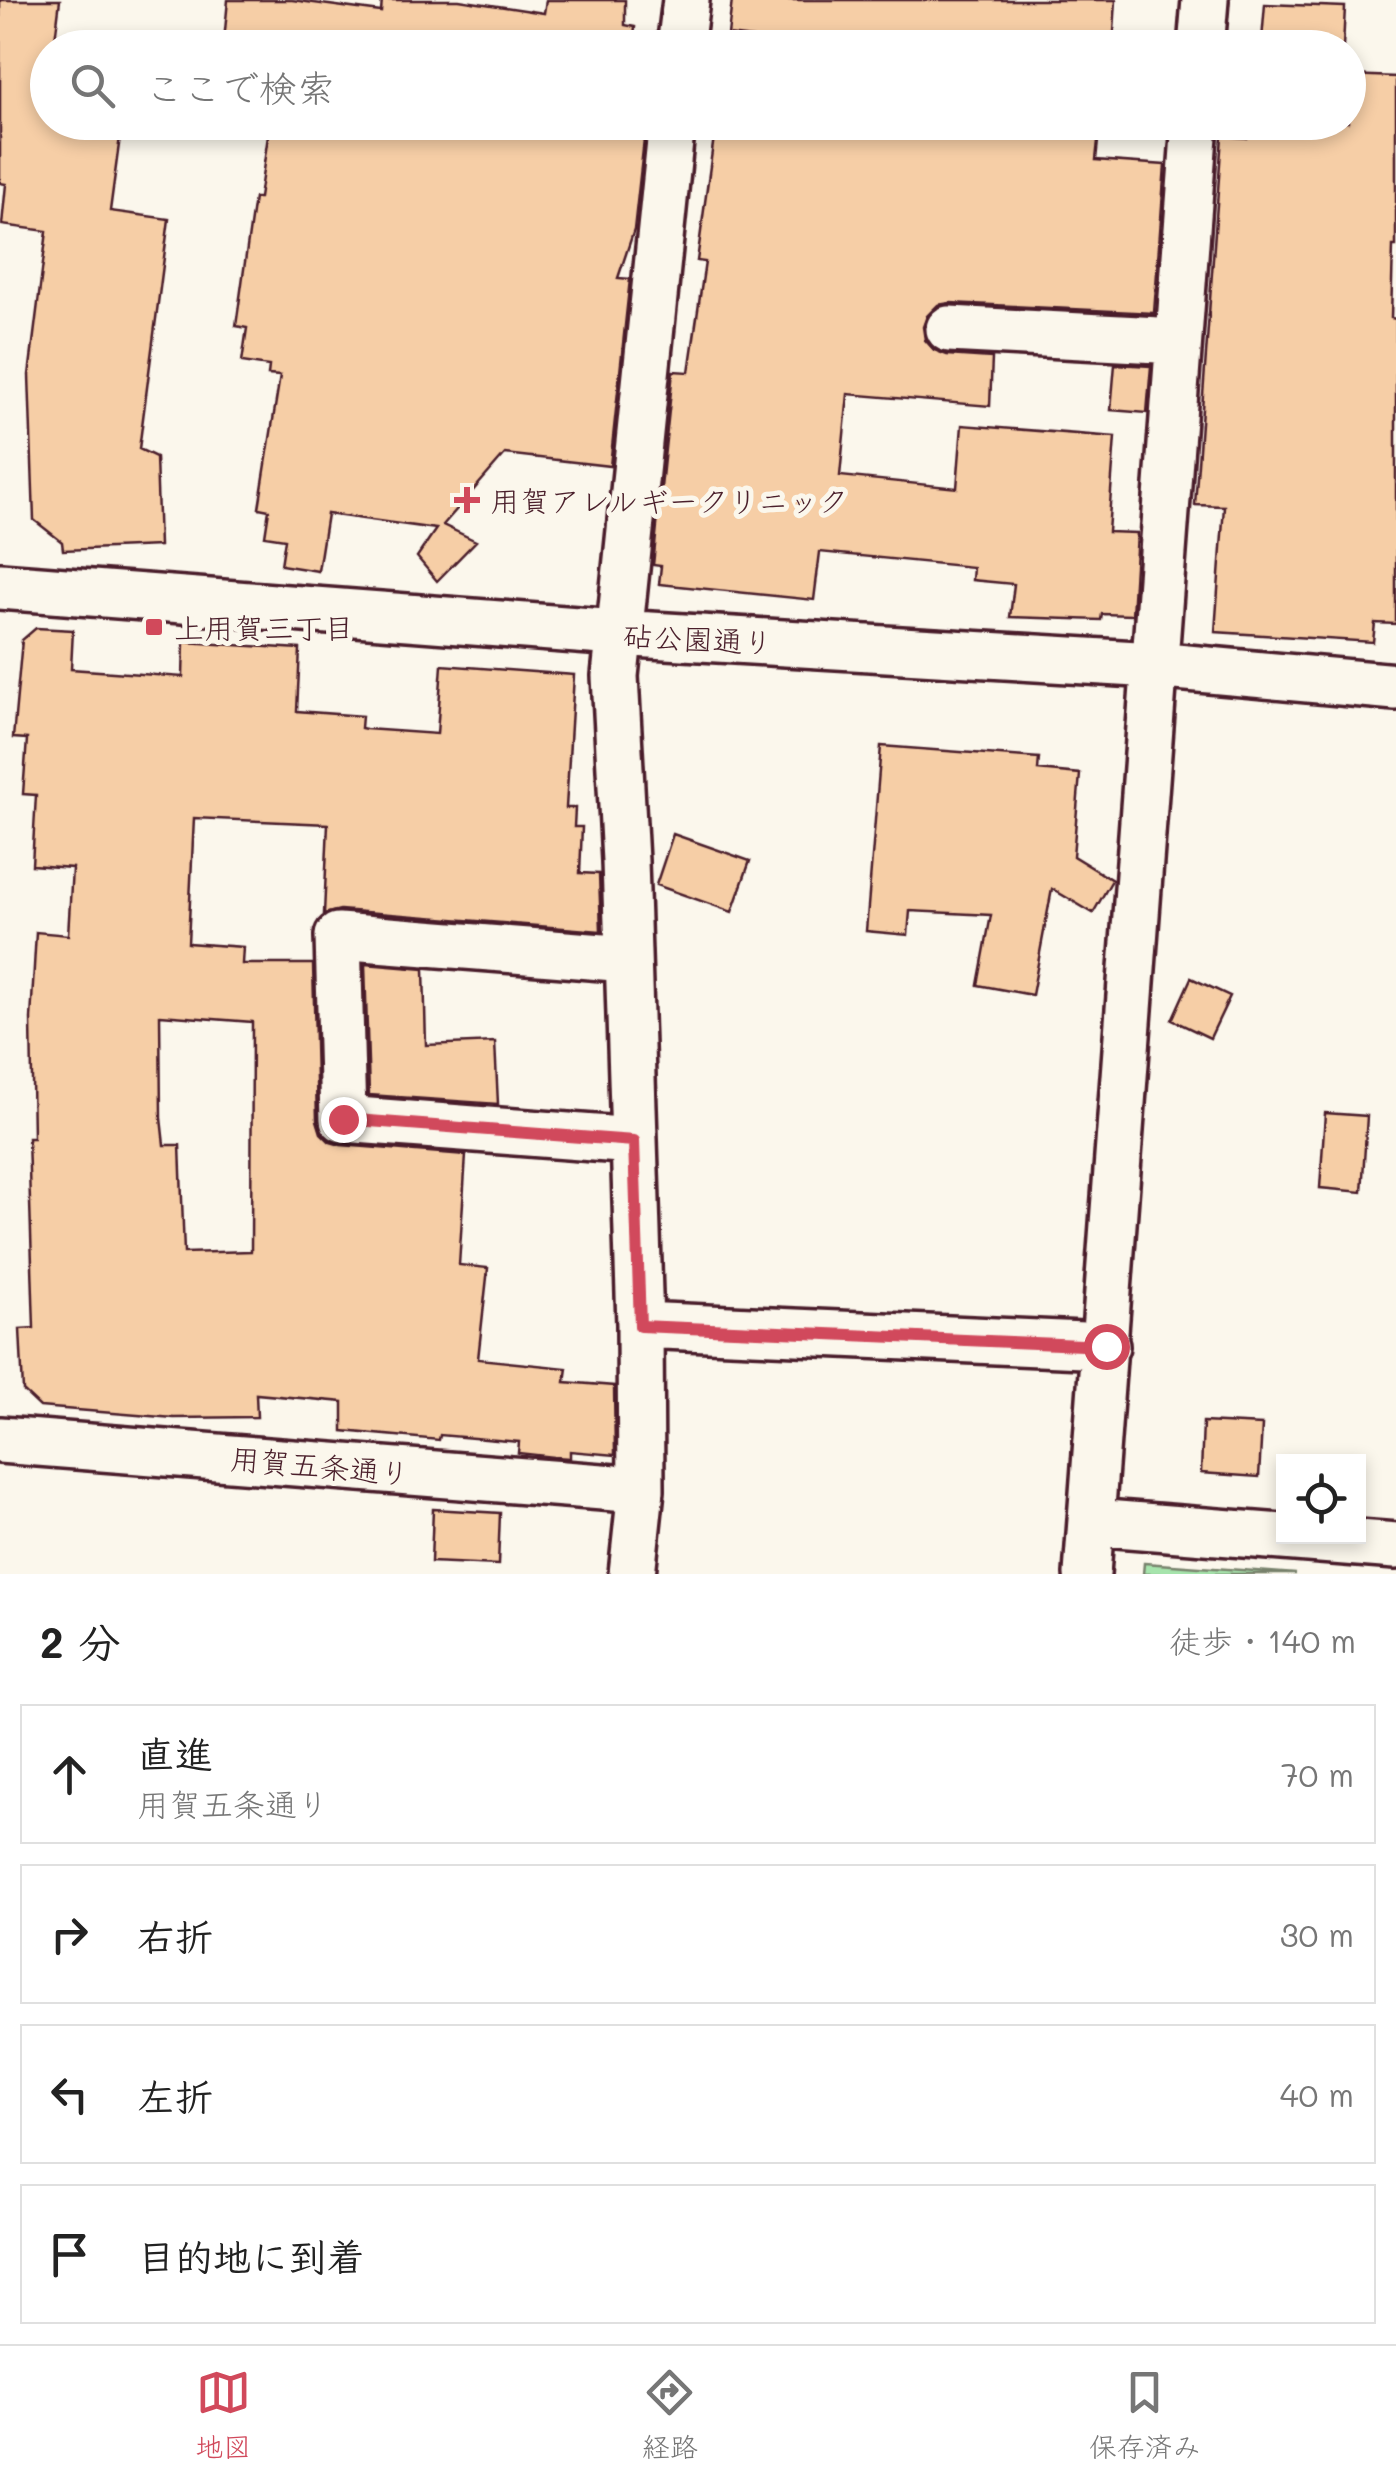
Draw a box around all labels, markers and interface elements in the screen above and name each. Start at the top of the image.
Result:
search box [30,30,1366,140]
icon: search [65,58,120,113]
text: ここで検索 [145,62,335,112]
place label: 用賀アレルギークリニック [490,480,848,520]
marker: 用賀アレルギークリニック [454,487,480,513]
place label: 上用賀三丁目 [174,607,354,647]
street label: 砧公園通り [622,614,774,662]
marker: 上用賀三丁目 [143,616,165,638]
route end [321,1097,367,1143]
route start [1084,1324,1130,1370]
street label: 用賀五条通り [229,1437,411,1493]
map controls [1276,1454,1366,1544]
button: locate [1276,1454,1366,1544]
text: 2 分 [40,1614,121,1669]
text: 徒歩 · 140 m [1169,1619,1356,1661]
text: 直進 [137,1728,213,1778]
icon: ahead [42,1747,97,1802]
text: 70 m [1281,1753,1354,1795]
text: 用賀五条通り [137,1782,329,1824]
icon: right [42,1907,97,1962]
text: 右折 [137,1911,213,1961]
text: 30 m [1280,1913,1354,1955]
icon: left [42,2067,97,2122]
text: 左折 [137,2071,213,2121]
text: 40 m [1280,2073,1354,2115]
icon: arrive [42,2227,97,2282]
text: 目的地に到着 [137,2231,365,2281]
tab: 地図 [195,2365,251,2465]
tab: 経路 [642,2365,698,2465]
tab: 保存済み [1089,2365,1201,2465]

